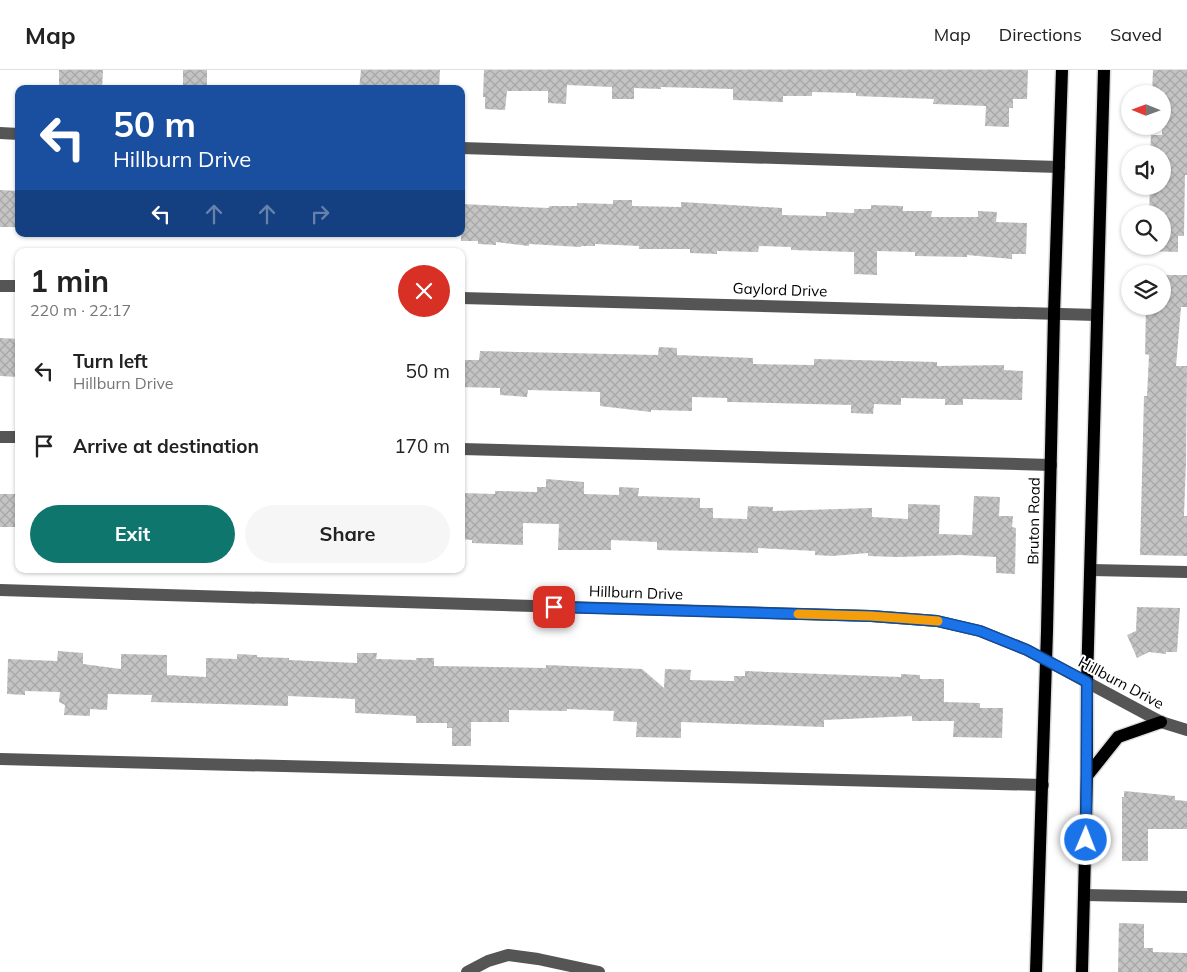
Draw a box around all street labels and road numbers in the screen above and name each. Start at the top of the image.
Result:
street label: Gaylord Drive [732,278,828,301]
street label: Bruton Road [1023,477,1044,565]
street label: Hillburn Drive [589,581,683,604]
street label: Hillburn Drive [1075,652,1167,713]

